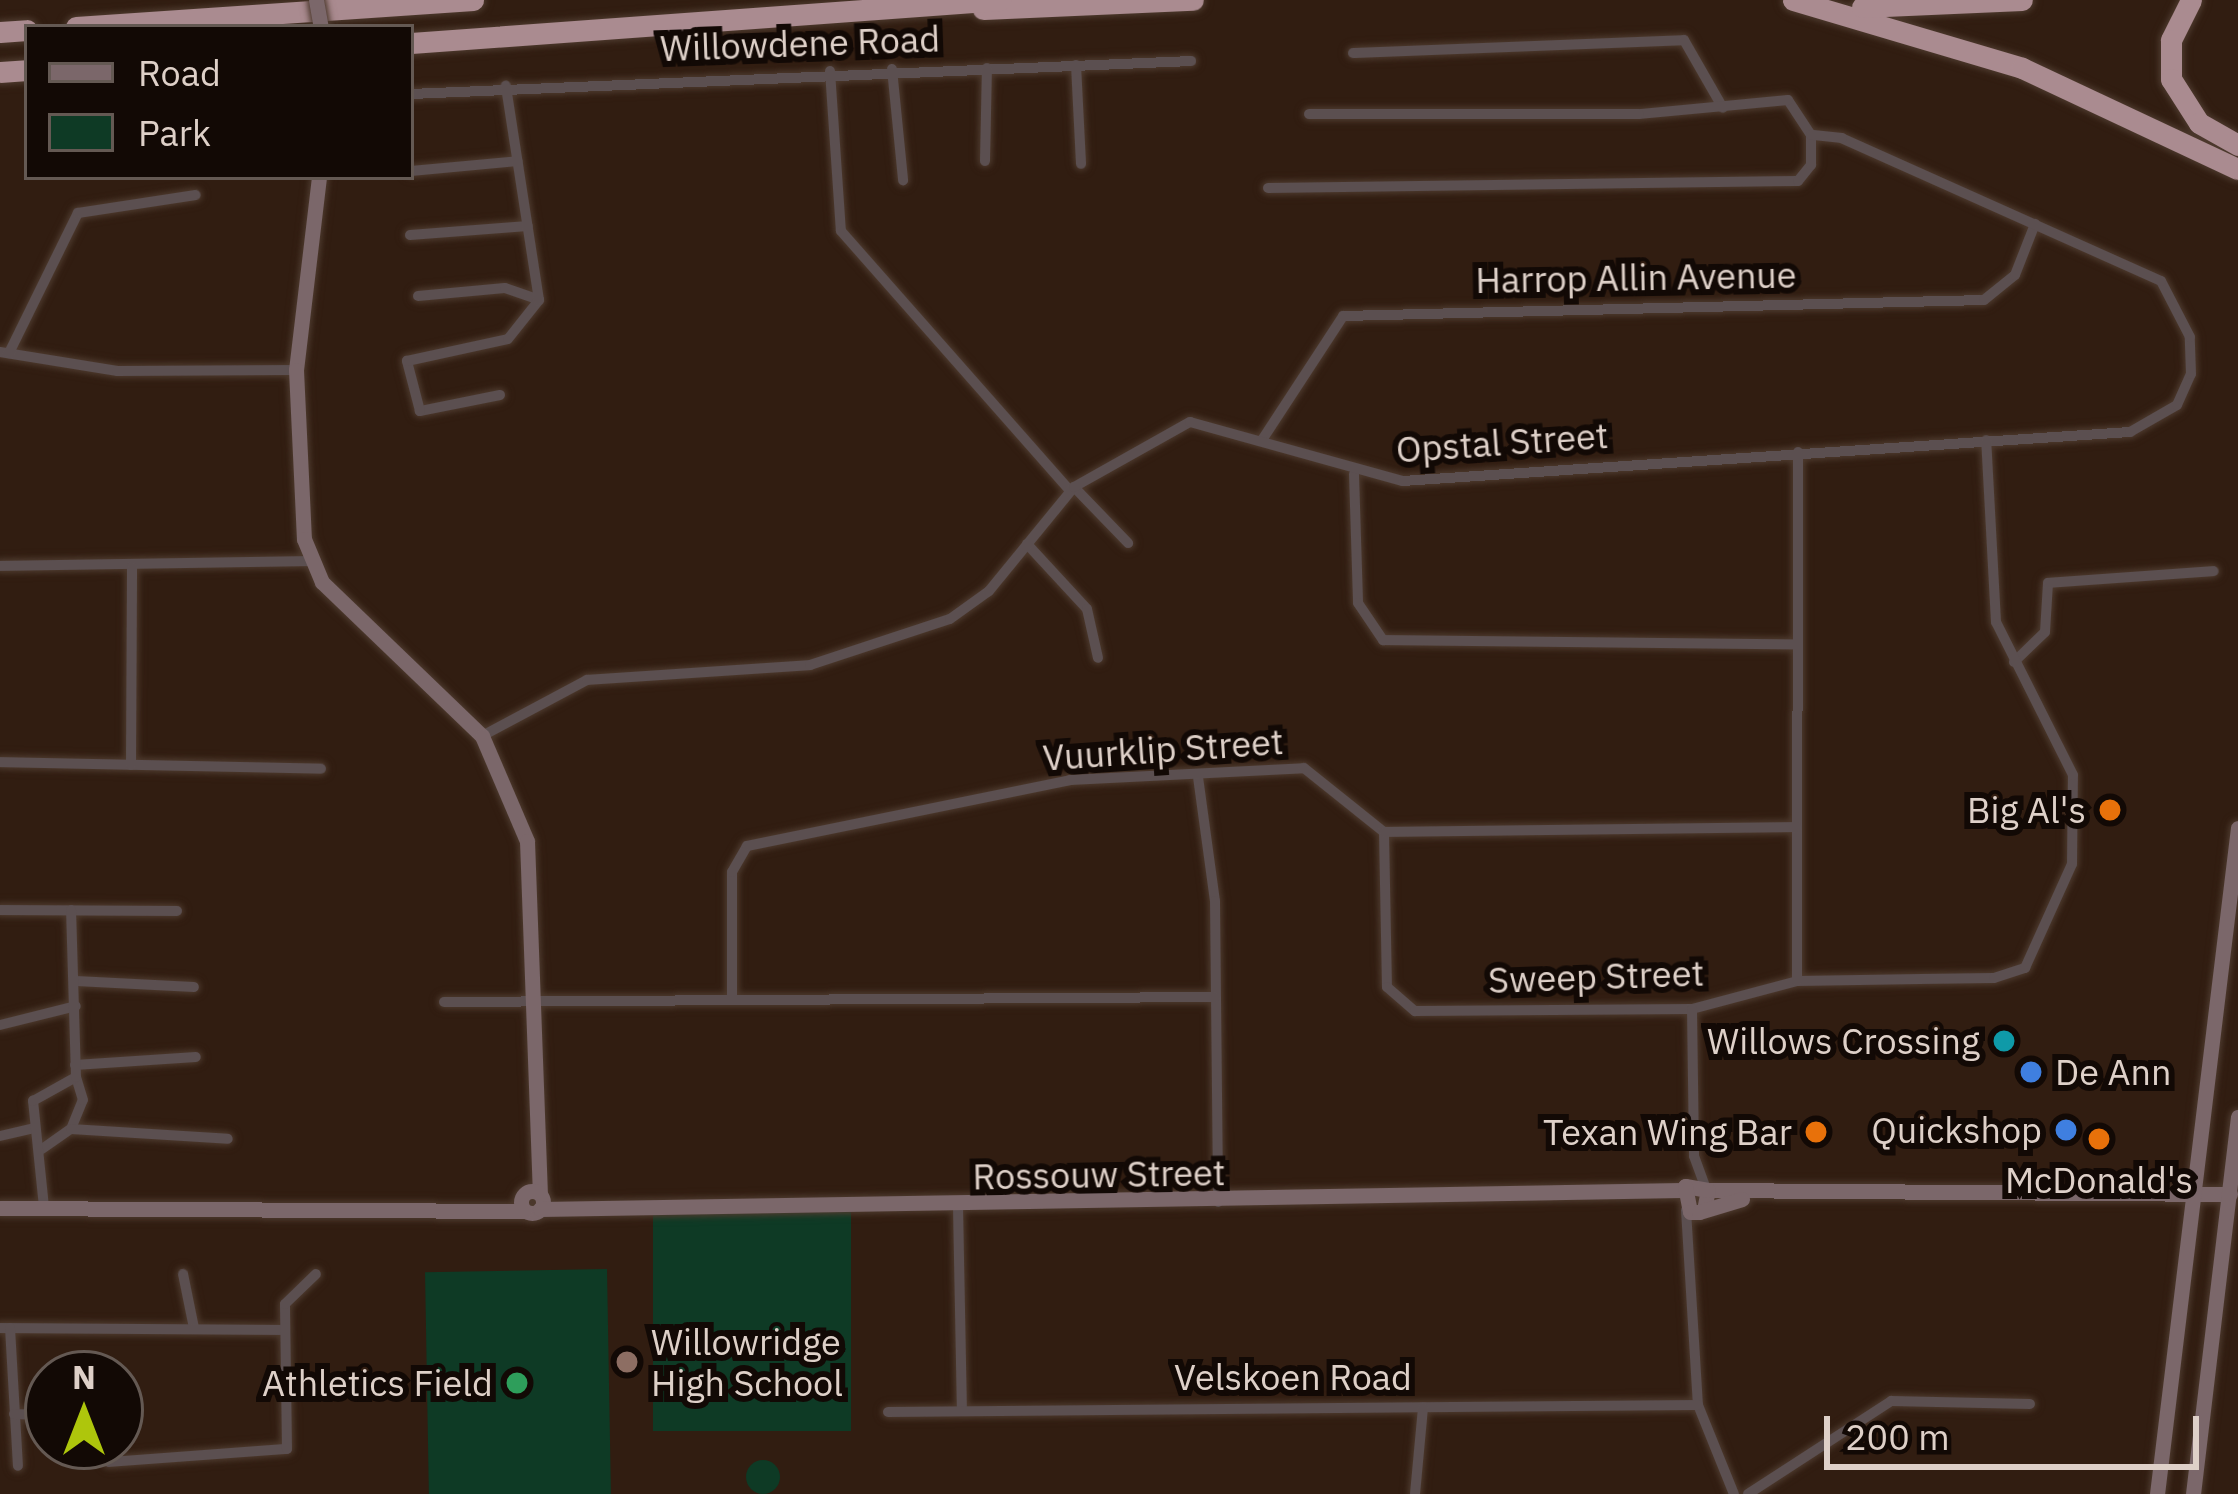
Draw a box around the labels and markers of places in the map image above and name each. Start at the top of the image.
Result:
place label: Big Al's [1967,788,2086,832]
marker: Big Al's [2097,797,2123,823]
place label: Willows Crossing [1707,1019,1980,1063]
marker: Willows Crossing [1991,1028,2017,1054]
place label: De Ann [2055,1050,2171,1094]
marker: De Ann [2018,1059,2044,1085]
place label: Quickshop [1871,1108,2042,1152]
place label: Texan Wing Bar [1543,1110,1792,1154]
marker: Quickshop [2053,1117,2079,1143]
marker: Texan Wing Bar [1803,1119,1829,1145]
marker: McDonald's [2086,1126,2112,1152]
place label: McDonald's [2005,1158,2193,1202]
place label: Willowridge High School [651,1319,843,1404]
marker: Willowridge High School [614,1349,640,1375]
place label: Athletics Field [262,1361,493,1405]
marker: Athletics Field [504,1370,530,1396]

